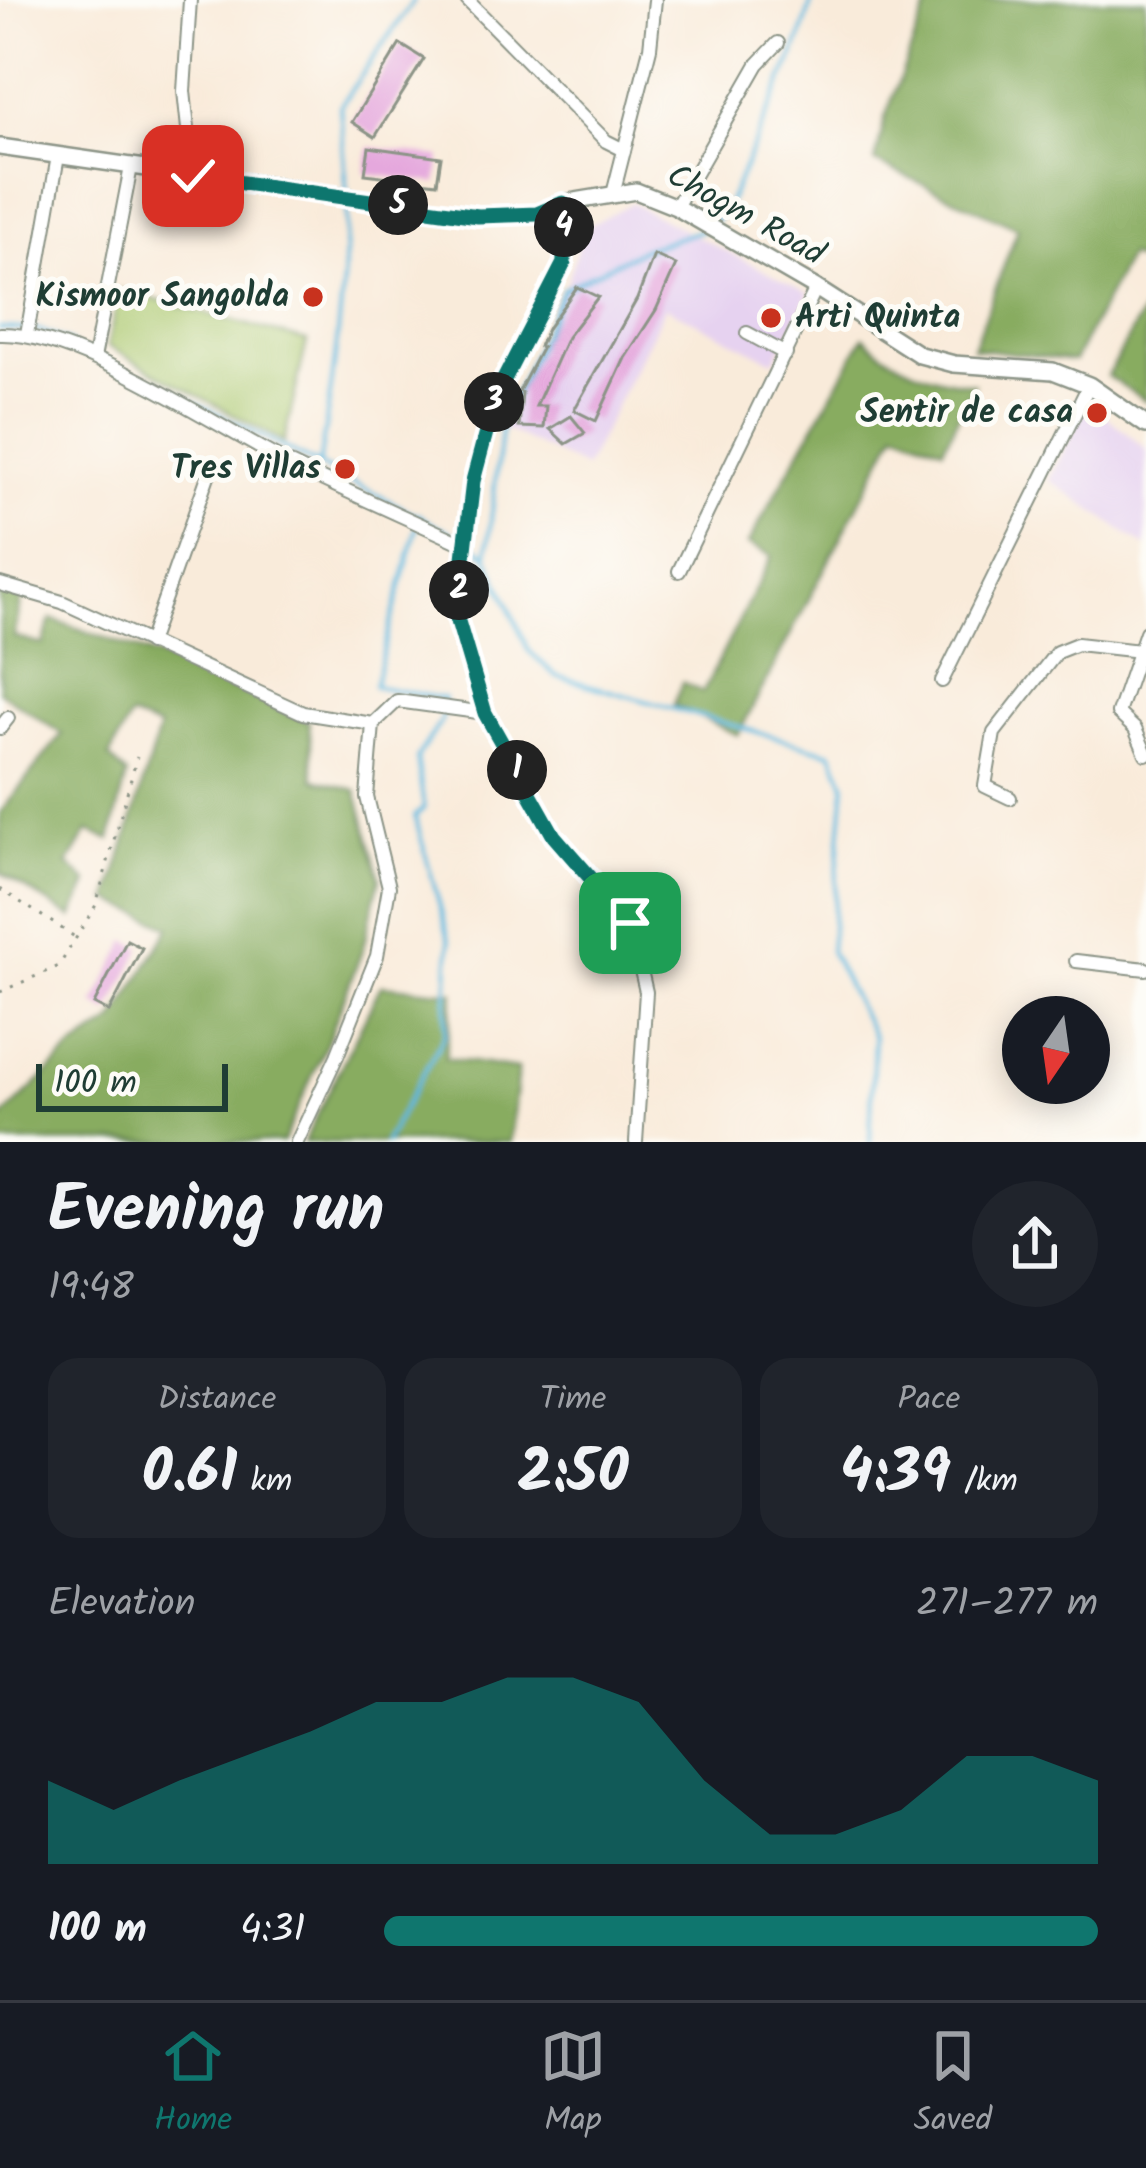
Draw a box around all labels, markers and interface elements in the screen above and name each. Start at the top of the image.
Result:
pin [142,125,244,227]
icon: check [160,143,226,209]
street label: Chogm Road [656,151,835,282]
pin: 5 [368,175,428,235]
text: 5 [390,178,406,231]
pin: 4 [534,197,594,257]
text: 4 [555,200,573,253]
place label: Kismoor Sangolda [36,271,289,324]
marker: Kismoor Sangolda [300,284,326,310]
place label: Arti Quinta [795,292,960,345]
marker: Arti Quinta [758,305,784,331]
pin: 3 [464,372,524,432]
text: 3 [485,375,503,428]
place label: Sentir de casa [860,387,1073,440]
marker: Sentir de casa [1084,400,1110,426]
place label: Tres Villas [171,443,322,496]
marker: Tres Villas [332,456,358,482]
pin: 2 [429,560,489,620]
text: 2 [449,563,469,616]
pin: 1 [487,740,547,800]
text: 1 [512,743,522,796]
pin [579,872,681,974]
icon: arrive [597,890,663,956]
north arrow [1002,996,1110,1104]
map controls [1002,996,1110,1104]
scale bar [36,1058,228,1111]
text: 100 m [54,1058,137,1111]
text: Evening run [48,1160,384,1265]
button: share [972,1181,1098,1307]
text: 19:48 [48,1258,134,1320]
text: Distance [158,1374,276,1427]
text: Time [540,1374,606,1427]
text: Pace [898,1374,960,1427]
text: 0.61 [142,1427,237,1523]
text: 2:50 [518,1427,628,1523]
text: 4:39 [840,1427,951,1523]
text: km [237,1456,292,1509]
text: /km [951,1456,1018,1509]
text: Elevation [48,1574,196,1636]
text: 271–277 m [916,1574,1098,1636]
text: 100 m [48,1900,147,1962]
text: 4:31 [240,1900,306,1962]
tab: Home [154,2023,232,2148]
tab: Map [540,2023,606,2148]
tab: Saved [914,2023,992,2148]

